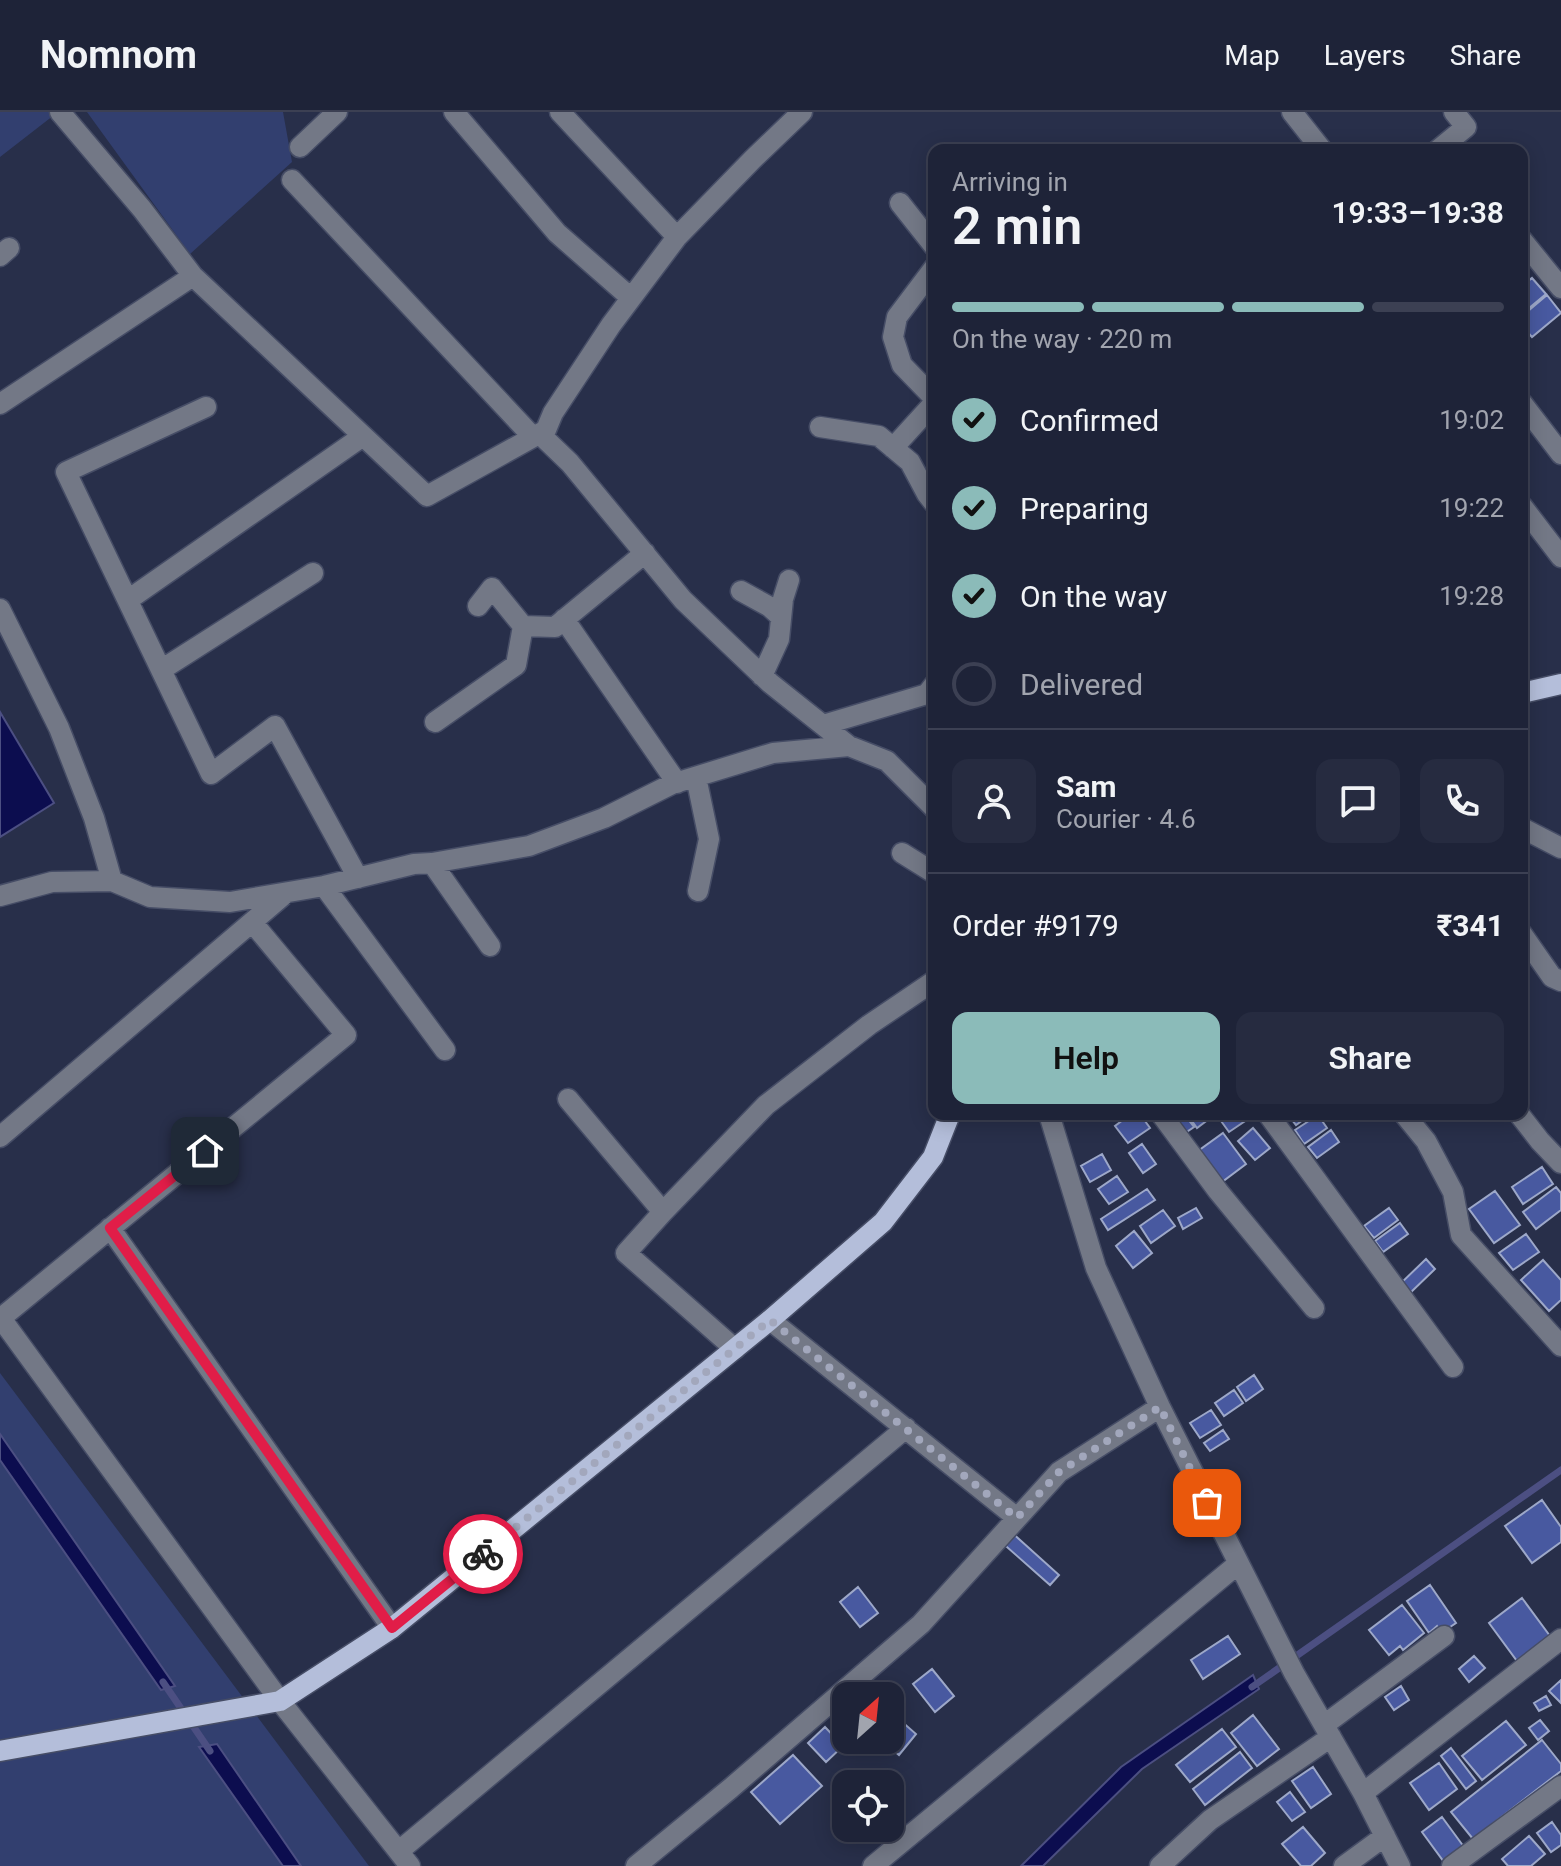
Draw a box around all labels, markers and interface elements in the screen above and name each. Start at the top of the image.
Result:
text: Nomnom [40,33,197,77]
text: Map [1224,39,1280,72]
text: Layers [1324,39,1406,72]
text: Share [1450,39,1521,72]
text: Arriving in [952,167,1068,197]
text: 19:33–19:38 [1331,195,1504,230]
text: 2 min [952,196,1082,257]
text: On the way · 220 m [952,324,1172,354]
icon: check [952,398,996,442]
text: Confirmed [1020,403,1159,438]
text: 19:02 [1439,405,1504,435]
icon: check [952,486,996,530]
text: Preparing [1020,491,1149,526]
text: 19:22 [1439,493,1504,523]
icon: check [952,574,996,618]
text: On the way [1020,579,1167,614]
text: 19:28 [1439,581,1504,611]
text: Delivered [1020,667,1143,702]
button: person [952,759,1036,843]
button: chat [1316,759,1400,843]
button: phone [1420,759,1504,843]
text: Sam [1056,769,1117,804]
text: Courier · 4.6 [1056,804,1196,834]
text: Order #9179 [952,908,1119,943]
text: ₹341 [1437,908,1504,943]
button: Help [952,1012,1220,1104]
button: Share [1236,1012,1504,1104]
pin [171,1117,239,1185]
icon: home [183,1129,227,1173]
pin [1173,1469,1241,1537]
icon: bag [1185,1481,1229,1525]
courier [443,1514,523,1594]
icon: bike [461,1532,505,1576]
north arrow [832,1682,904,1754]
map controls [832,1682,904,1842]
button: locate [832,1770,904,1842]

